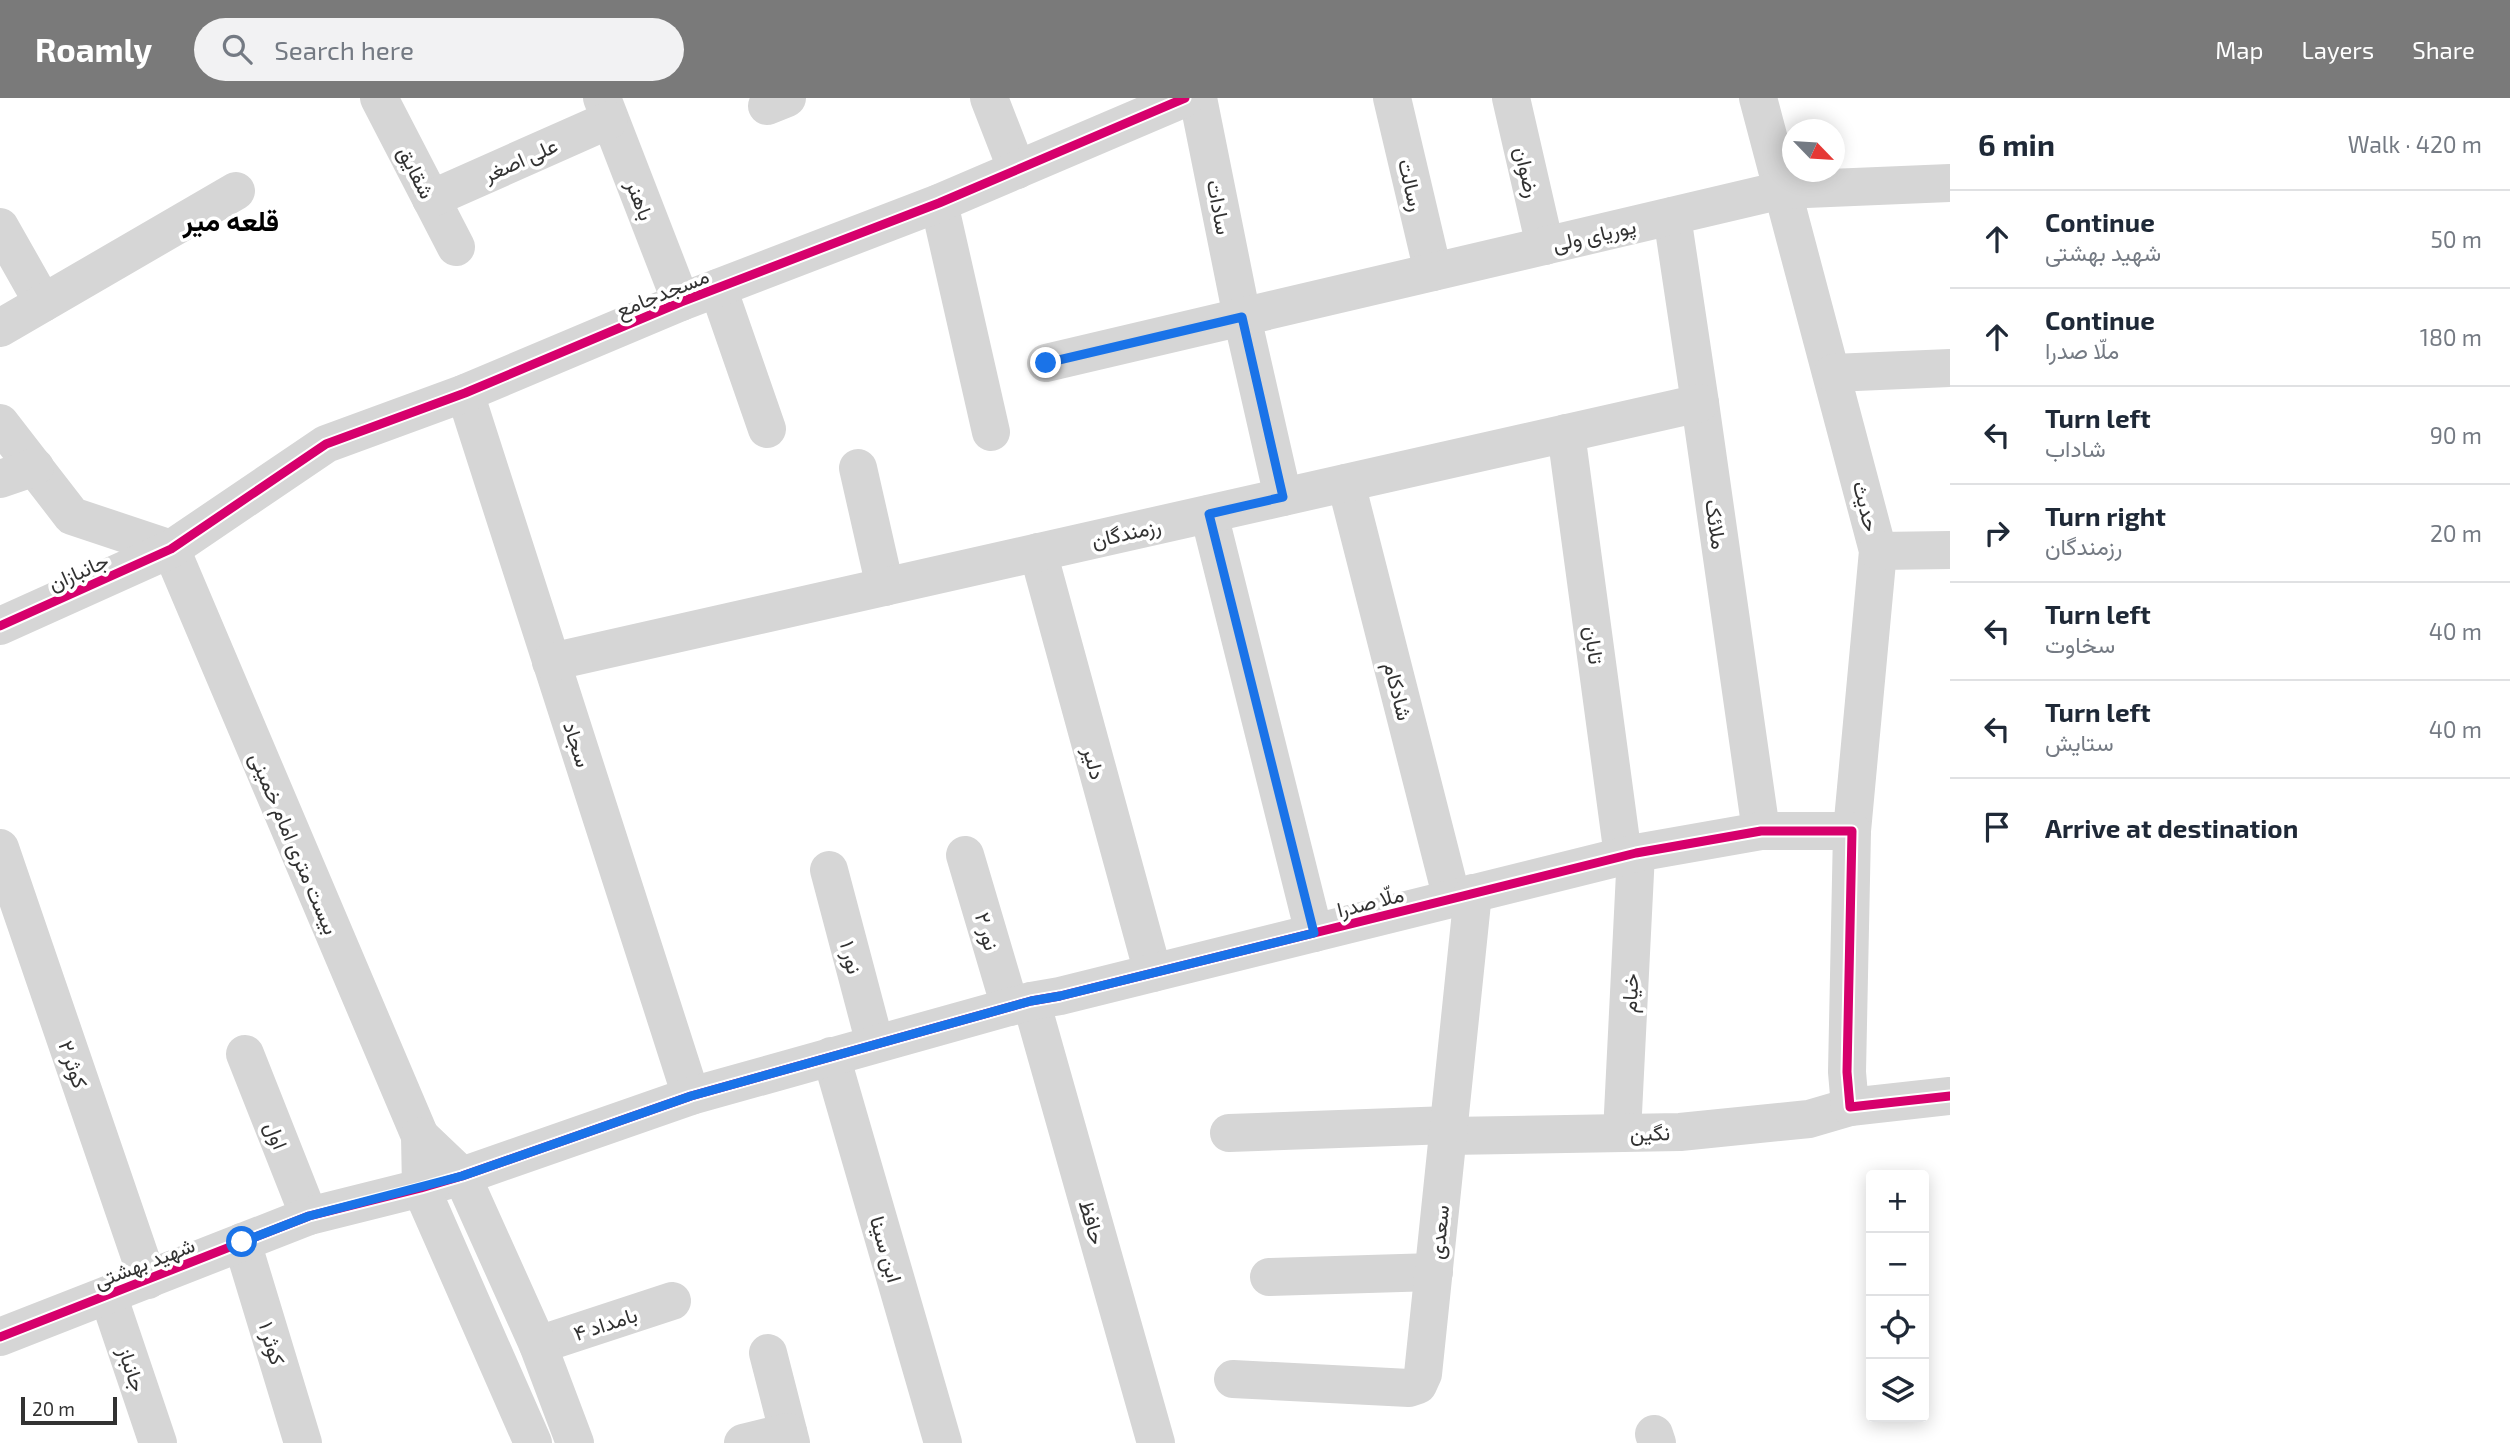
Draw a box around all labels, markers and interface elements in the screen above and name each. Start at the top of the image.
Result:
search box [194,18,684,81]
text: Roamly [35,29,152,69]
icon: search [218,30,256,68]
text: Search here [274,34,414,65]
text: Map [2215,35,2263,64]
text: Layers [2301,35,2374,64]
text: Share [2412,35,2475,64]
north arrow [1782,119,1845,182]
text: 6 min [1978,126,2055,162]
text: Walk · 420 m [2348,130,2482,158]
street label: علی اصغر [478,132,562,189]
street label: شقایق [392,142,441,203]
street label: رضوان [1508,144,1546,200]
street label: رسالت [1392,156,1430,214]
street label: باهنر [620,175,660,225]
street label: سادات [1202,177,1238,237]
district label: قلعه میر [182,203,279,239]
text: Continue [2045,206,2155,237]
street label: پوریای ولی [1550,212,1639,259]
icon: ahead [1978,220,2016,258]
text: 50 m [2431,225,2482,253]
text: شهید بهشتی [2045,238,2161,266]
street label: مسجدجامع [612,262,713,325]
text: Continue [2045,304,2155,335]
icon: ahead [1978,318,2016,356]
text: 180 m [2420,323,2482,351]
text: ملّا صدرا [2045,336,2119,364]
route end [1030,347,1061,378]
text: Turn left [2045,402,2151,433]
icon: left [1978,416,2016,454]
text: 90 m [2430,421,2482,449]
text: شاداب [2045,434,2106,462]
street label: حدیث [1848,478,1885,534]
street label: ملائک [1701,497,1733,551]
text: Turn right [2045,500,2166,531]
street label: رزمندگان [1089,512,1164,554]
icon: right [1978,514,2016,552]
text: 20 m [2430,519,2482,547]
text: رزمندگان [2045,532,2122,560]
street label: جانبازان [44,547,113,597]
text: Turn left [2045,598,2151,629]
icon: left [1978,612,2016,650]
text: 40 m [2429,617,2482,645]
street label: تابان [1579,624,1610,666]
text: سخاوت [2045,630,2115,658]
street label: شادکام [1377,659,1418,723]
text: Turn left [2045,696,2151,727]
icon: left [1978,710,2016,748]
text: 40 m [2429,715,2482,743]
street label: سجاد [558,718,597,770]
text: ستایش [2045,728,2114,756]
street label: دلیر [1077,743,1111,782]
street label: بیست متری امام خمینی [243,748,345,939]
icon: arrive [1978,808,2016,846]
text: Arrive at destination [2045,812,2298,843]
street label: ملّا صدرا [1334,881,1406,923]
street label: نور ۲ [969,909,1005,953]
street label: نور ۱ [834,938,868,977]
street label: خیام [1615,973,1646,1014]
street label: کوثر ۲ [52,1037,94,1092]
street label: اول [258,1118,294,1153]
street label: نگین [1630,1119,1670,1146]
map controls [1866,1170,1929,1422]
button: + [1866,1170,1929,1233]
street label: حافظ [1075,1197,1111,1247]
street label: سعدی [1423,1204,1454,1261]
street label: ابن سینا [865,1213,908,1285]
route start [226,1226,257,1257]
street label: شهید بهشتی [90,1231,199,1295]
button: − [1866,1233,1929,1296]
button: locate [1866,1296,1929,1359]
street label: بامداد ۴ [570,1301,640,1346]
street label: کوثر ۱ [253,1318,291,1368]
street label: جانباز [112,1342,152,1395]
button: layers [1866,1359,1929,1422]
scale bar [21,1394,117,1426]
text: 20 m [32,1397,75,1420]

